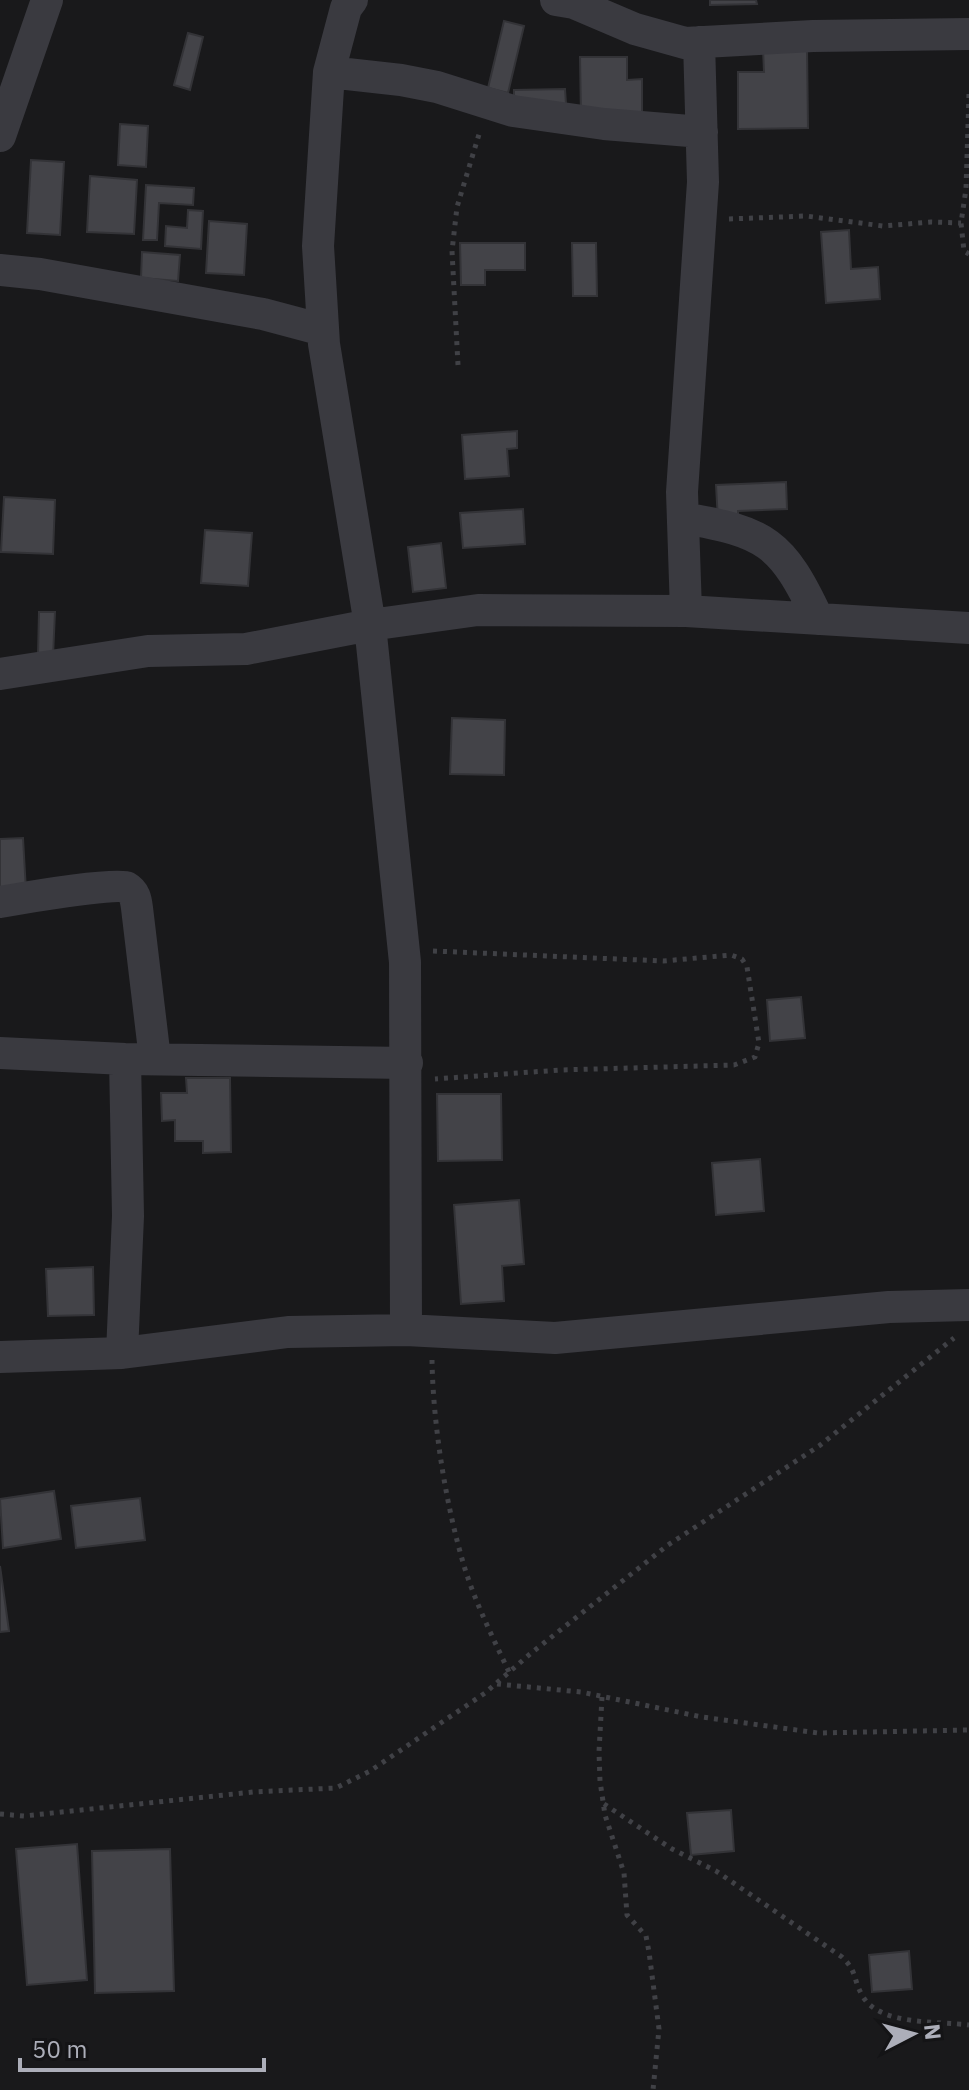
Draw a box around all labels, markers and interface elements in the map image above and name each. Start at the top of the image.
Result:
north arrow [873,1994,953,2074]
scale bar [20,2022,264,2072]
text: N [918,2022,949,2041]
text: 50 m [32,2033,87,2065]

